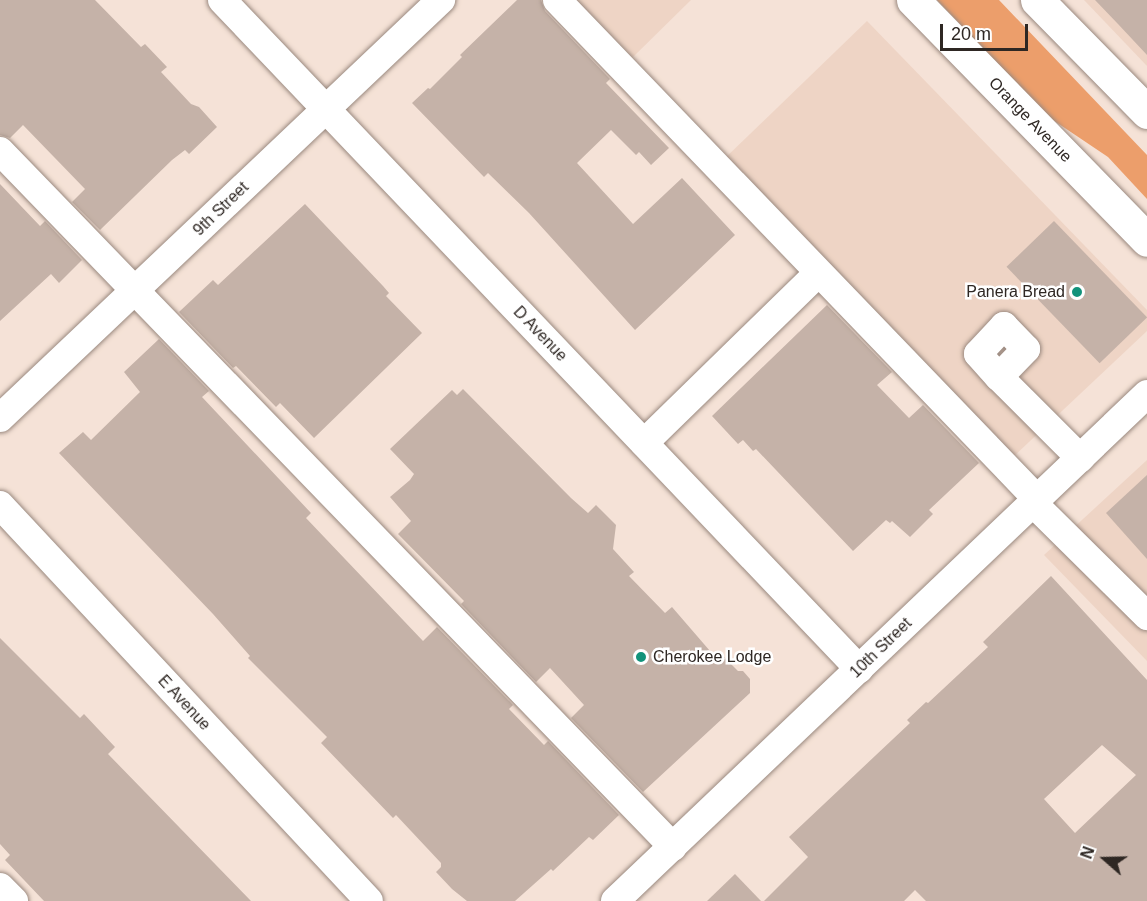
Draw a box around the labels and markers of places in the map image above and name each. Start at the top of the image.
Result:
place label: Panera Bread [966,282,1065,302]
marker: Panera Bread [1070,285,1084,299]
place label: Cherokee Lodge [653,647,771,667]
marker: Cherokee Lodge [634,650,648,664]

